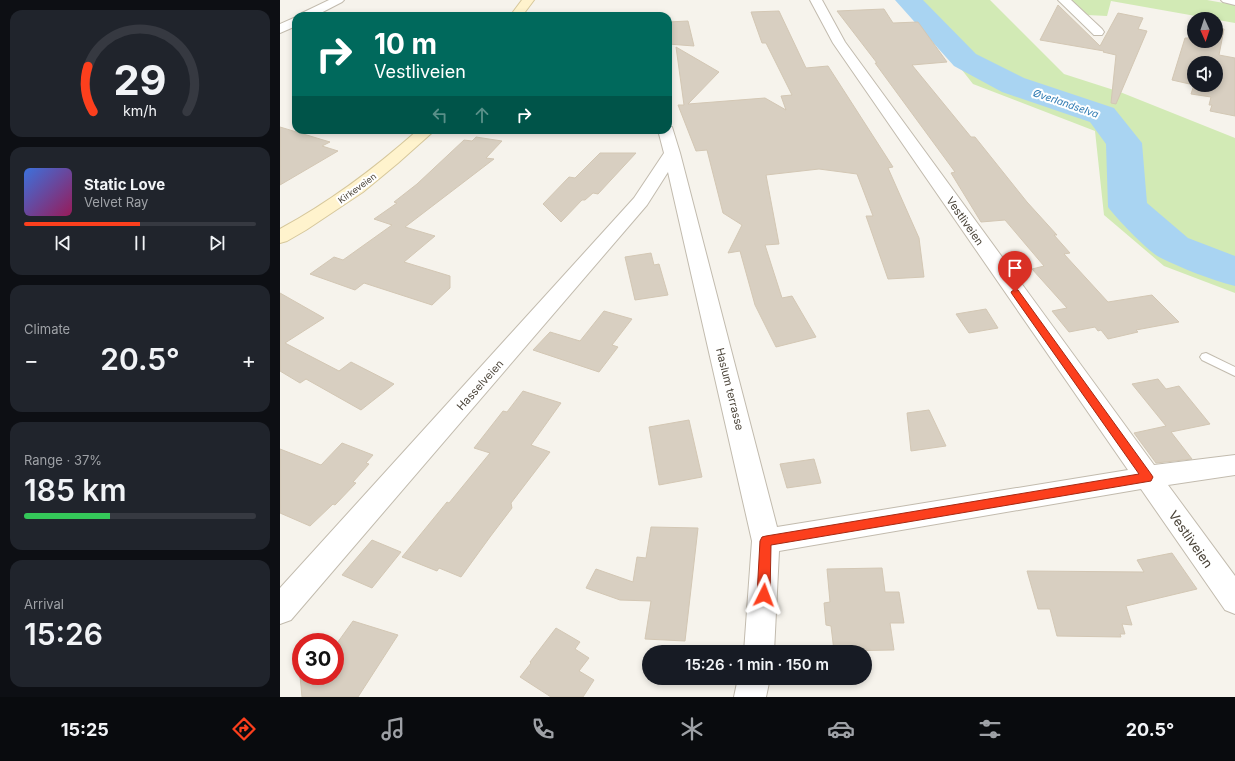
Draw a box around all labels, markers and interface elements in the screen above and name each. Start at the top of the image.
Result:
north arrow [1187,12,1223,48]
map controls [1187,12,1223,92]
text: 10 m [374,27,437,61]
icon: right [308,28,360,80]
text: 29 [113,55,167,105]
button: sound [1187,56,1223,92]
text: Vestliveien [374,61,466,82]
water label: Øverlandselva [1032,86,1100,120]
text: km/h [123,101,157,118]
icon: left [429,104,451,126]
icon: ahead [471,104,493,126]
icon: right [513,104,535,126]
street label: Kirkeveien [336,170,378,206]
text: Static Love [84,175,165,194]
text: Velvet Ray [84,194,148,210]
street label: Vestliveien [943,194,987,248]
icon: previous [52,232,74,254]
icon: pause [129,232,151,254]
icon: next [206,232,228,254]
pin [998,251,1032,292]
icon: arrive [1004,257,1026,279]
text: Climate [24,321,70,337]
text: 20.5° [100,341,180,377]
street label: Haslum terrasse [713,346,747,432]
text: − [24,347,39,373]
text: + [241,347,256,373]
street label: Hasselveien [454,357,506,413]
text: Range · 37% [24,452,102,468]
text: 185 km [24,472,126,508]
street label: Vestliveien [1165,507,1217,571]
position arrow [743,574,785,616]
text: Arrival [24,596,64,612]
text: 15:26 [24,616,103,652]
speed limit sign: 30 [292,633,344,685]
text: 15:26 · 1 min · 150 m [685,655,829,674]
icon: directions [230,715,258,743]
icon: music [379,715,407,743]
icon: phone [529,715,557,743]
icon: climate [678,715,706,743]
icon: car [827,715,855,743]
icon: filters [976,715,1004,743]
text: 15:25 [61,719,109,740]
text: 20.5° [1126,719,1174,740]

